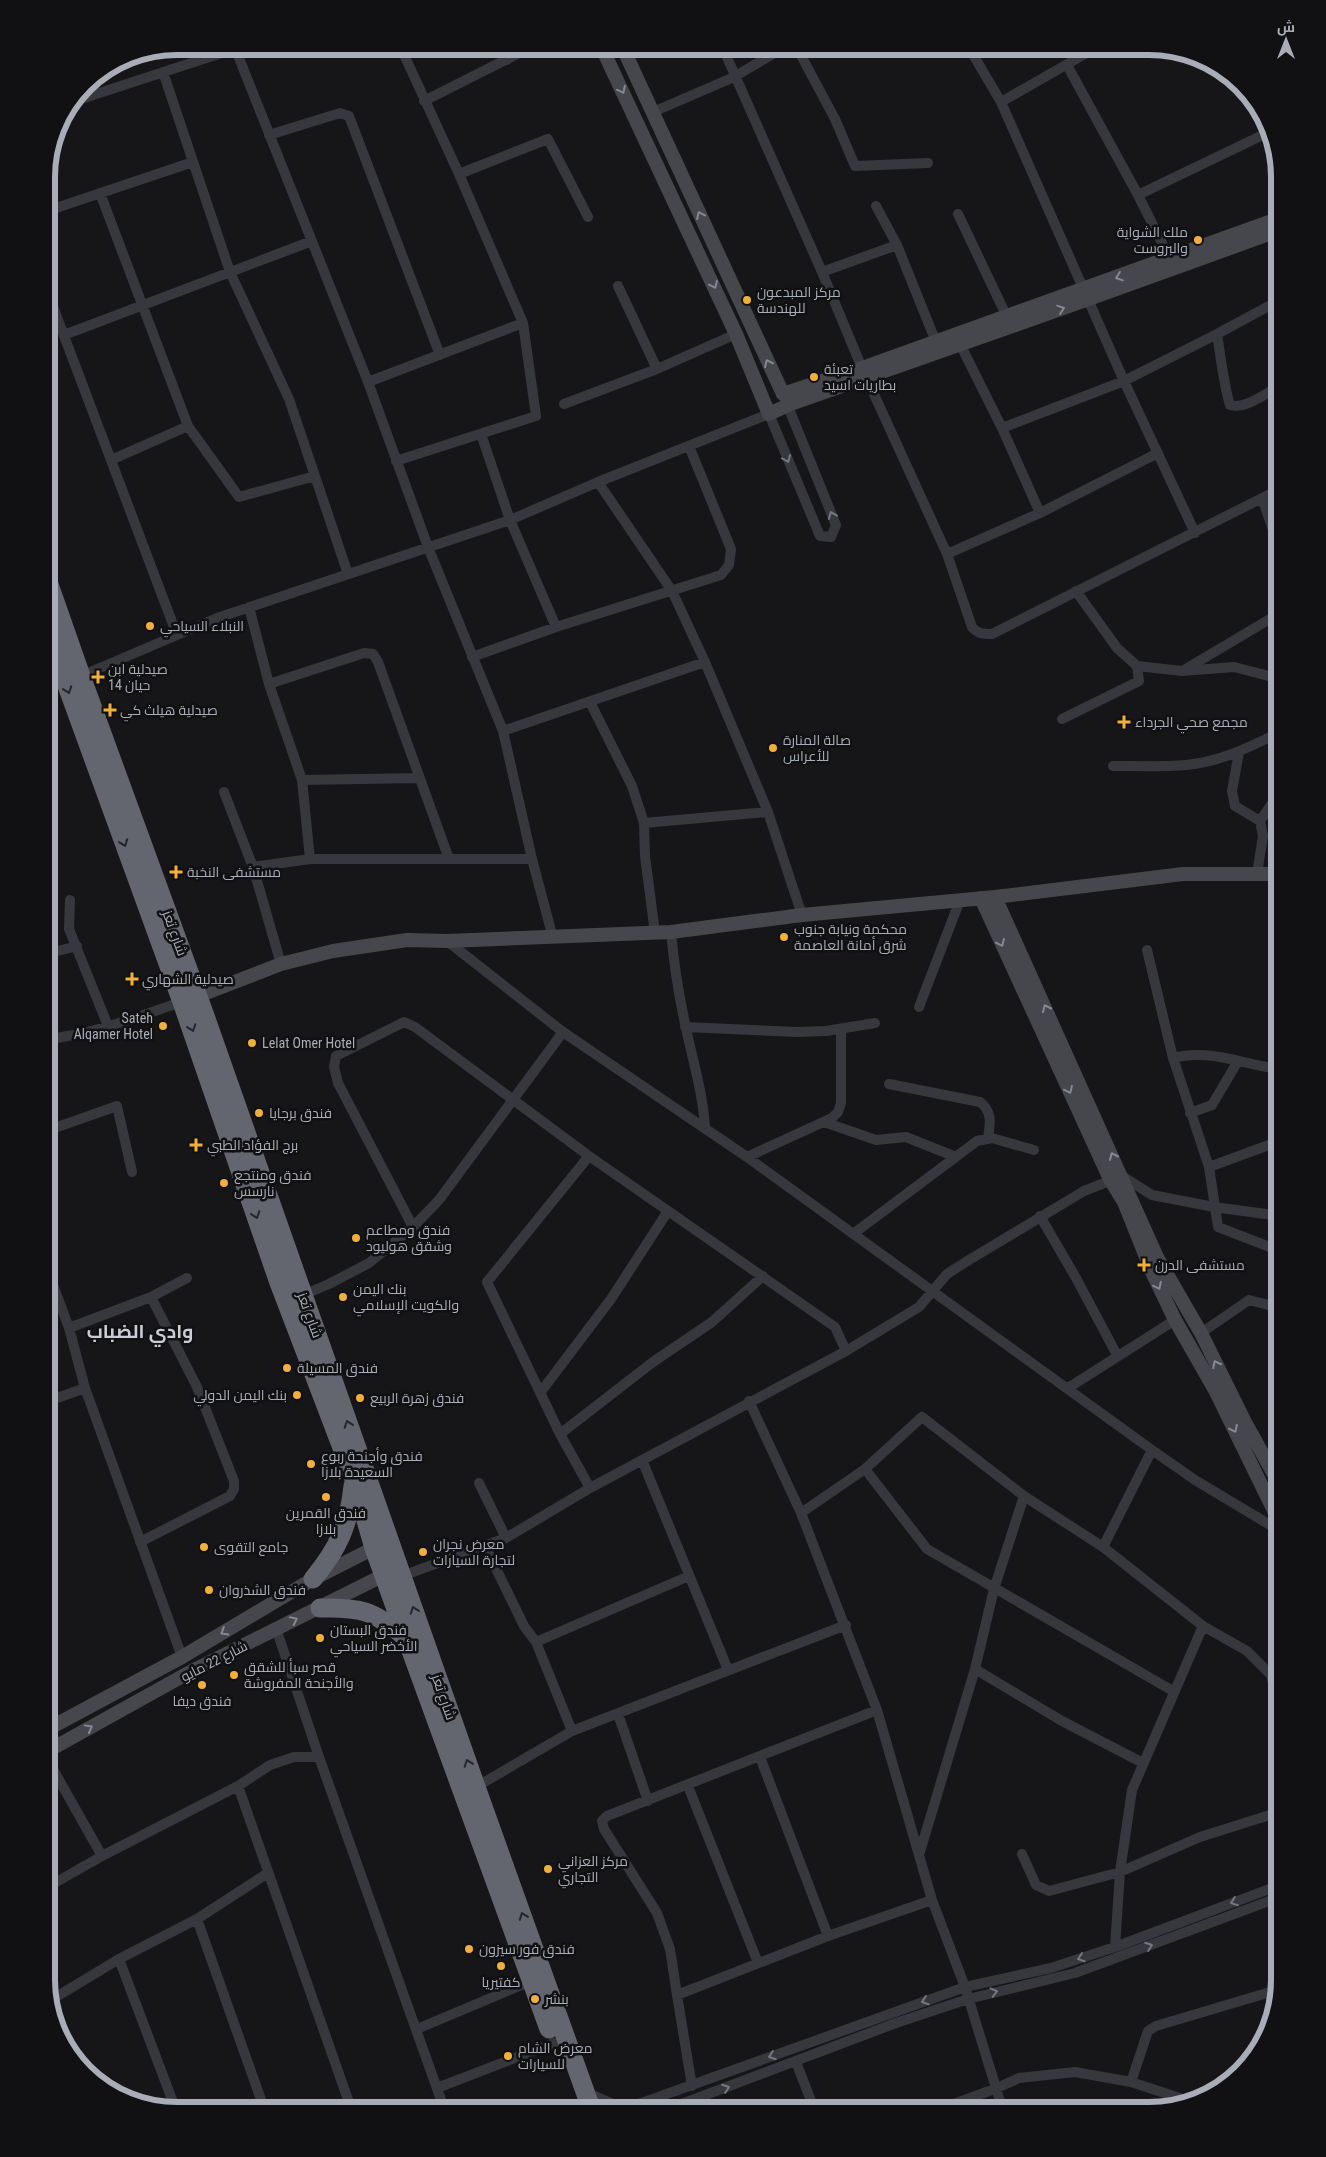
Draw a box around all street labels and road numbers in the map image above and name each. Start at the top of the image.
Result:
street label: شارع تعز [158,907,191,958]
street label: شارع تعز [293,1289,326,1340]
street label: شارع 22 مايو [178,1637,250,1685]
street label: شارع تعز [427,1671,459,1722]

